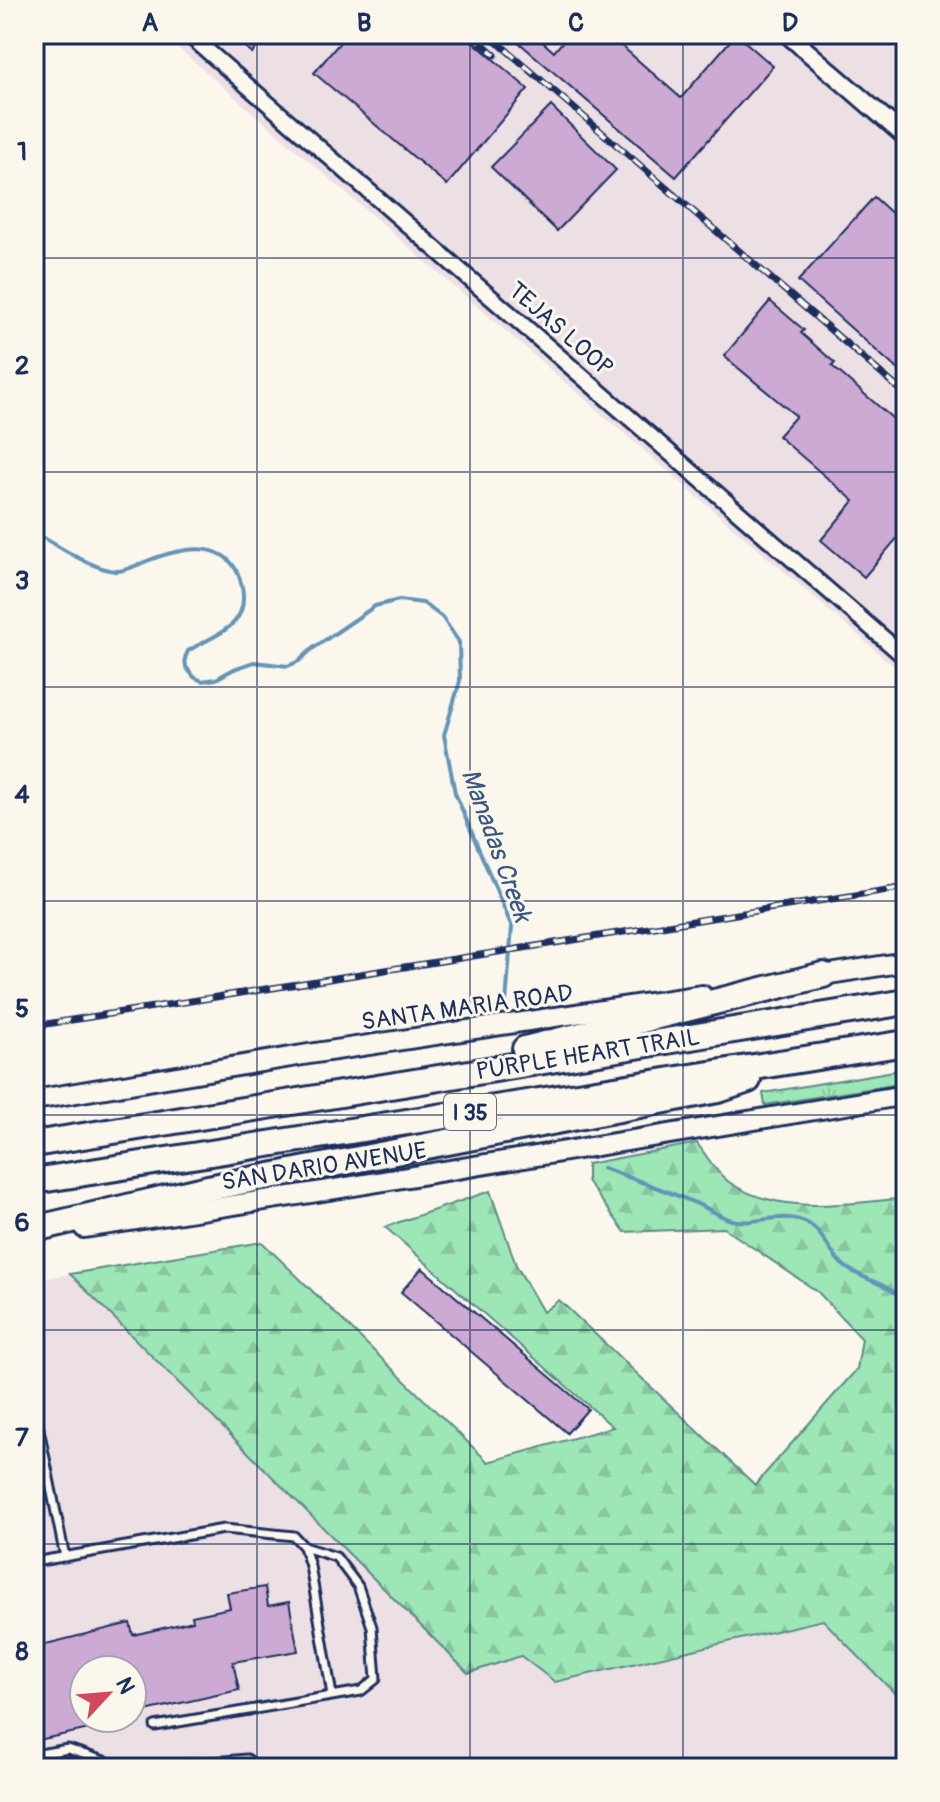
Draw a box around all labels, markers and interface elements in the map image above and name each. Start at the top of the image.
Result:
text: A [142,7,159,39]
text: B [357,7,371,39]
text: C [568,7,584,39]
text: D [782,7,798,39]
text: 1 [17,136,27,168]
street label: TEJAS LOOP [502,276,619,383]
text: 2 [15,350,29,382]
text: 3 [15,565,29,597]
water label: Manadas Creek [454,765,539,928]
text: 4 [14,779,30,811]
street label: SANTA MARIA ROAD [359,978,575,1037]
text: 5 [15,993,29,1025]
street label: PURPLE HEART TRAIL [474,1022,702,1087]
road number: I 35 [444,1094,496,1130]
street label: SAN DARIO AVENUE [220,1136,429,1197]
text: 6 [14,1207,30,1239]
text: 7 [15,1422,29,1454]
text: 8 [15,1636,29,1668]
north arrow [68,1654,148,1734]
text: N [109,1673,141,1699]

